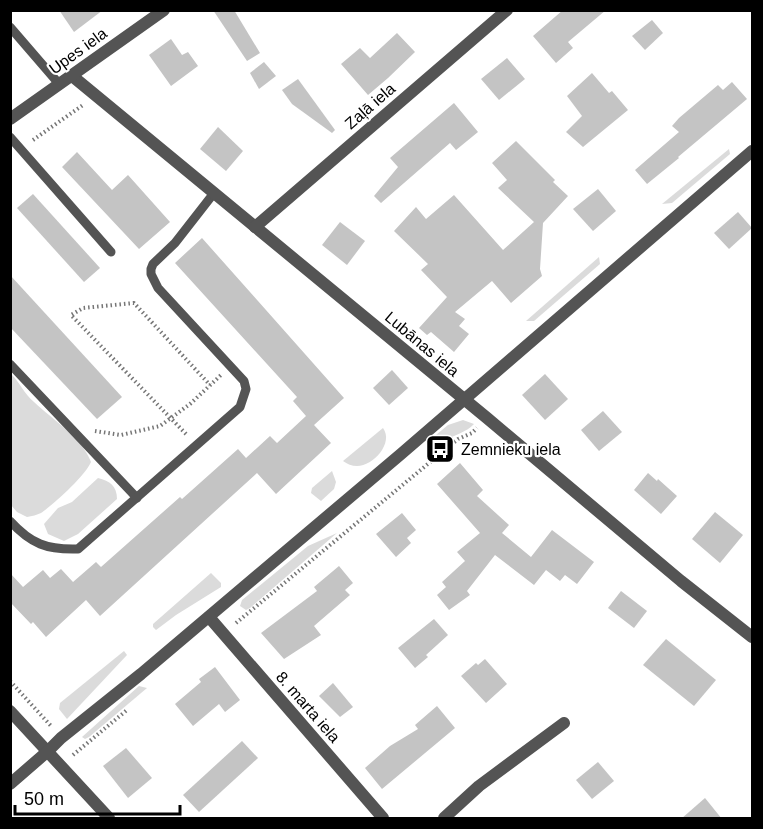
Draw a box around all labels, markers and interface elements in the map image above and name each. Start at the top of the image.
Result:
street label: Upes iela [46,24,110,77]
street label: Zaļā iela [342,80,398,132]
street label: Lubānas iela [382,308,462,380]
bus stop icon: Zemnieku iela [424,433,456,465]
place label: Zemnieku iela [461,441,561,458]
street label: 8. marta iela [273,668,343,746]
scale bar [15,778,180,816]
text: 50 m [24,789,64,809]

